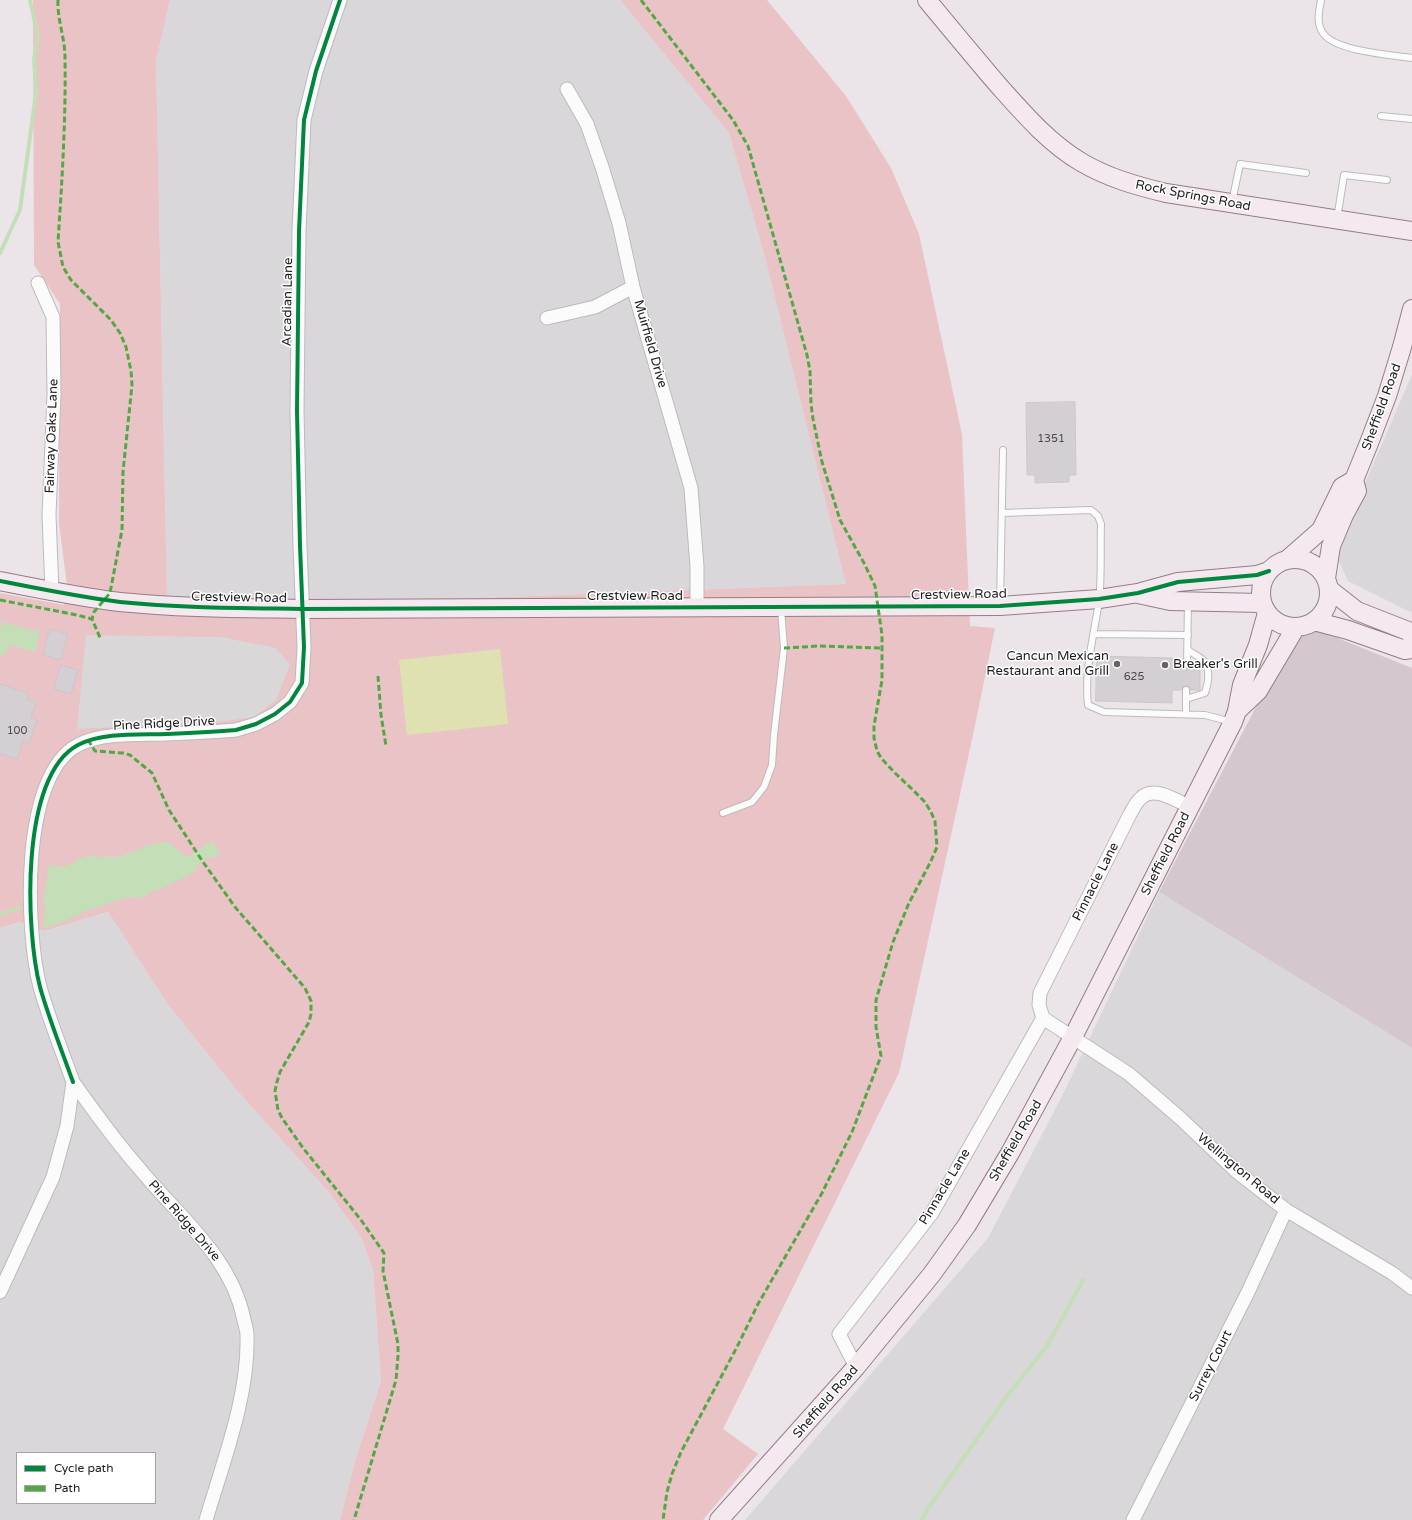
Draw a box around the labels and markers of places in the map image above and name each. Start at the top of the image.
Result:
place label: Cancun Mexican Restaurant and Grill [986,649,1109,680]
place label: Breaker's Grill [1173,657,1258,673]
marker: Cancun Mexican Restaurant and Grill [1112,659,1122,669]
marker: Breaker's Grill [1160,660,1170,670]

